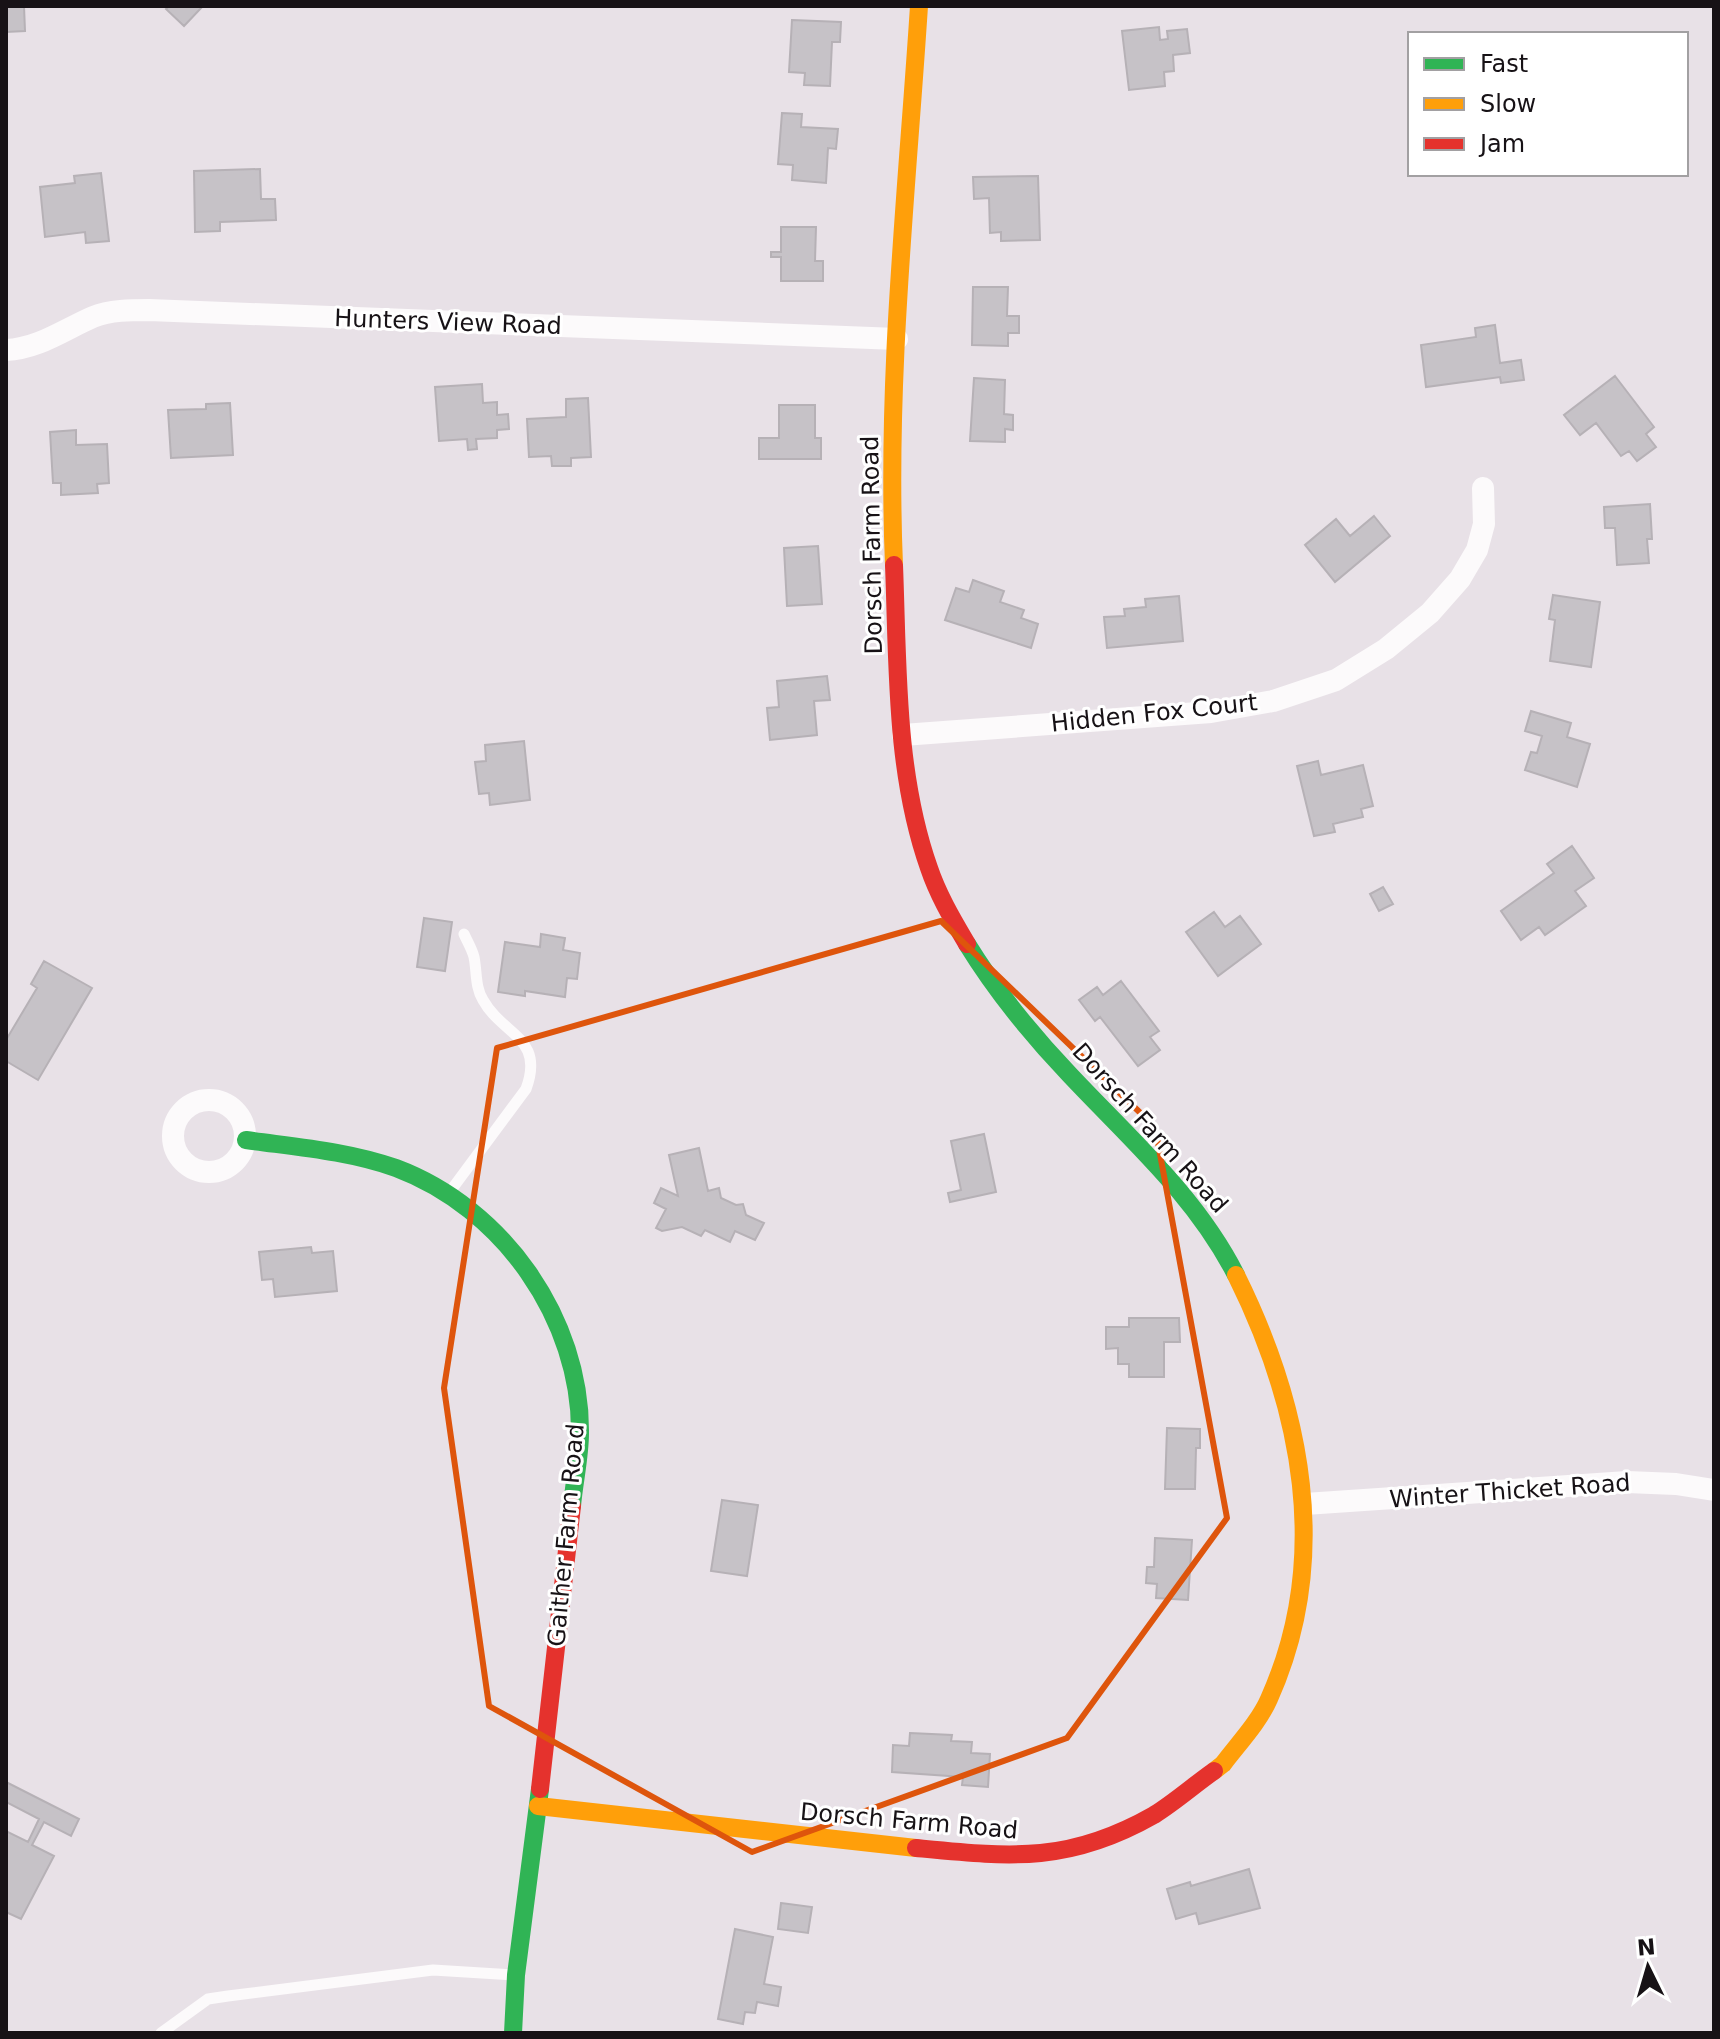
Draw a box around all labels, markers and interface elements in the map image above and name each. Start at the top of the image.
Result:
legend [1408,32,1688,176]
text: Fast [1480,50,1528,78]
text: Slow [1480,90,1536,118]
text: Jam [1478,130,1525,158]
street label: Hunters View Road [334,304,562,340]
street label: Dorsch Farm Road [856,435,888,655]
street label: Hidden Fox Court [1049,688,1259,738]
street label: Dorsch Farm Road [1066,1037,1234,1219]
street label: Gaither Farm Road [542,1422,590,1648]
street label: Winter Thicket Road [1389,1469,1631,1513]
street label: Dorsch Farm Road [799,1798,1019,1844]
north arrow [1608,1927,1688,2007]
text: N [1636,1934,1657,1961]

